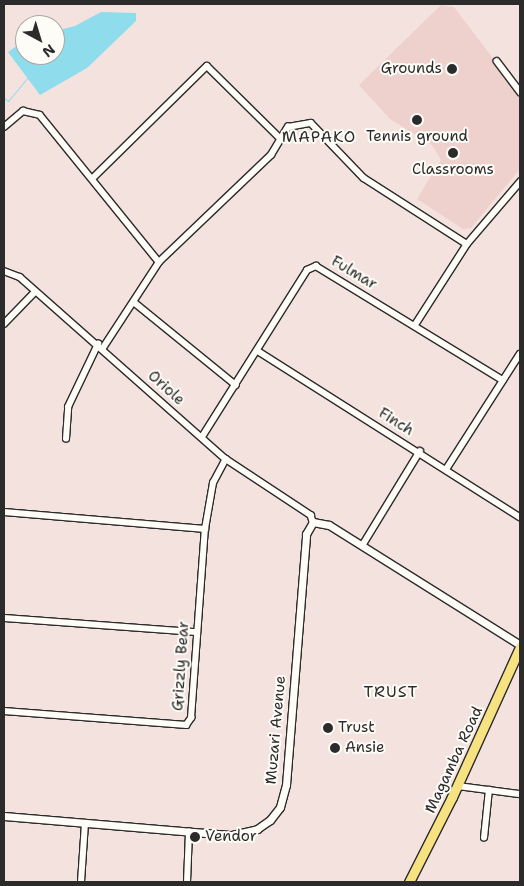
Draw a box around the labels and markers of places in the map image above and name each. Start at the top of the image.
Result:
place label: Grounds [381,60,442,78]
marker: Grounds [446,63,458,75]
marker: Tennis ground [411,114,423,126]
place label: Tennis ground [366,128,468,146]
marker: Classrooms [447,147,459,159]
place label: Classrooms [412,161,494,179]
place label: Trust [338,719,375,737]
marker: Trust [322,722,334,734]
place label: Ansie [345,739,384,757]
marker: Ansie [329,742,341,754]
place label: Vendor [205,828,257,846]
marker: Vendor [189,831,201,843]

